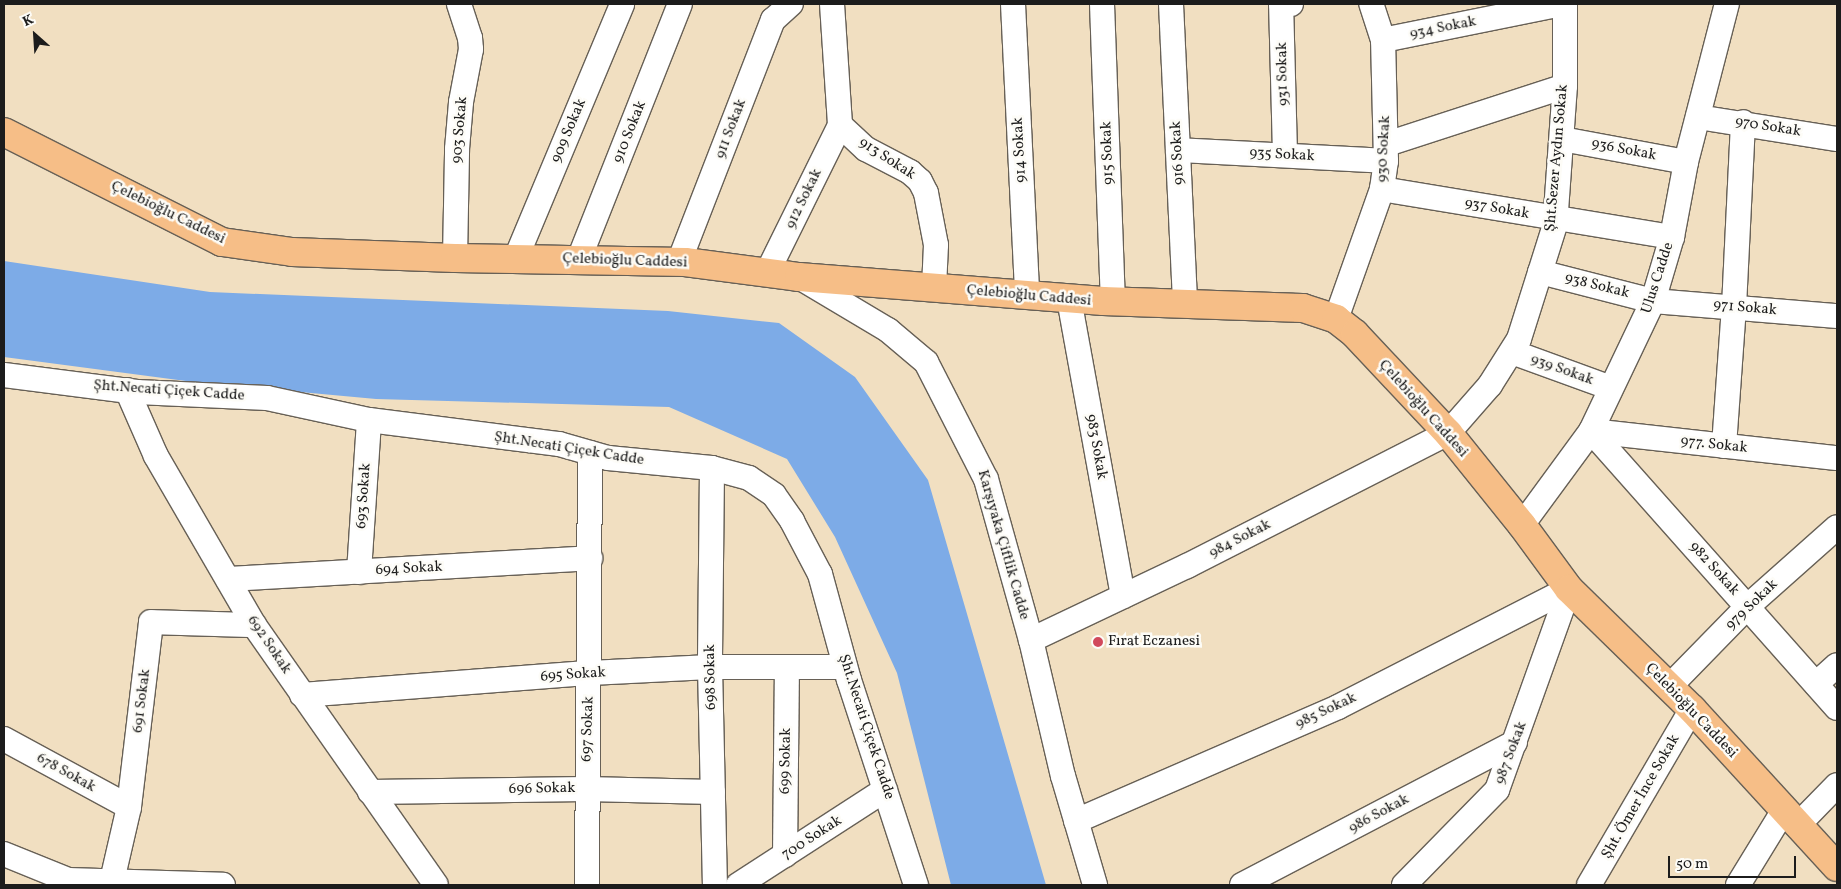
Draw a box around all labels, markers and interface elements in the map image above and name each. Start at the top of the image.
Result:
north arrow [10,10,60,60]
text: K [19,10,37,32]
street label: 934 Sokak [1408,13,1478,43]
street label: 931 Sokak [1273,42,1293,106]
street label: Şht.Sezer Aydın Sokak [1542,84,1572,232]
street label: 903 Sokak [448,96,472,164]
street label: 909 Sokak [547,96,591,166]
street label: 911 Sokak [711,97,751,161]
street label: 910 Sokak [609,98,651,166]
street label: 970 Sokak [1734,113,1802,141]
street label: 930 Sokak [1373,115,1395,183]
street label: 914 Sokak [1009,117,1031,183]
street label: 915 Sokak [1098,121,1118,185]
street label: 916 Sokak [1167,121,1189,185]
street label: 913 Sokak [855,134,919,184]
street label: 936 Sokak [1590,135,1658,165]
street label: 935 Sokak [1249,144,1315,166]
street label: 912 Sokak [782,166,826,232]
street label: Çelebioğlu Caddesi [108,178,228,248]
street label: 937 Sokak [1463,194,1531,224]
street label: Ulus Cadde [1638,240,1678,316]
street label: Çelebioğlu Caddesi [562,250,688,272]
street label: 938 Sokak [1563,269,1631,303]
street label: Çelebioğlu Caddesi [966,282,1092,310]
street label: 971 Sokak [1712,296,1778,320]
street label: 939 Sokak [1528,350,1596,390]
street label: Çelebioğlu Caddesi [1374,357,1472,461]
street label: Şht.Necati Çiçek Cadde [93,377,245,405]
street label: 983 Sokak [1081,413,1111,481]
street label: Şht.Necati Çiçek Cadde [493,428,645,470]
street label: 977. Sokak [1680,433,1748,457]
street label: 693 Sokak [353,463,375,529]
street label: Karşıyaka Çiftlik Cadde [973,468,1033,622]
street label: 984 Sokak [1206,516,1274,562]
street label: 982 Sokak [1685,538,1743,600]
street label: 694 Sokak [375,558,443,580]
street label: 979 Sokak [1722,576,1782,634]
street label: 692 Sokak [243,612,295,678]
place label: Fırat Eczanesi [1108,633,1200,651]
marker: Fırat Eczanesi [1092,636,1104,648]
street label: 698 Sokak [701,644,721,710]
street label: Şht.Necati Çiçek Cadde [834,652,898,802]
street label: Çelebioğlu Caddesi [1641,660,1741,762]
street label: 695 Sokak [540,664,606,686]
street label: 691 Sokak [129,668,155,734]
street label: 985 Sokak [1293,689,1359,733]
street label: 697 Sokak [578,696,598,762]
street label: 987 Sokak [1491,719,1531,787]
street label: 699 Sokak [776,728,796,794]
street label: Şht. Ömer İnce Sokak [1598,732,1684,862]
street label: 678 Sokak [33,749,99,797]
street label: 696 Sokak [509,779,575,799]
street label: 986 Sokak [1346,791,1412,837]
street label: 700 Sokak [779,812,845,864]
scale bar [1671,846,1798,878]
text: 50 m [1676,854,1708,875]

